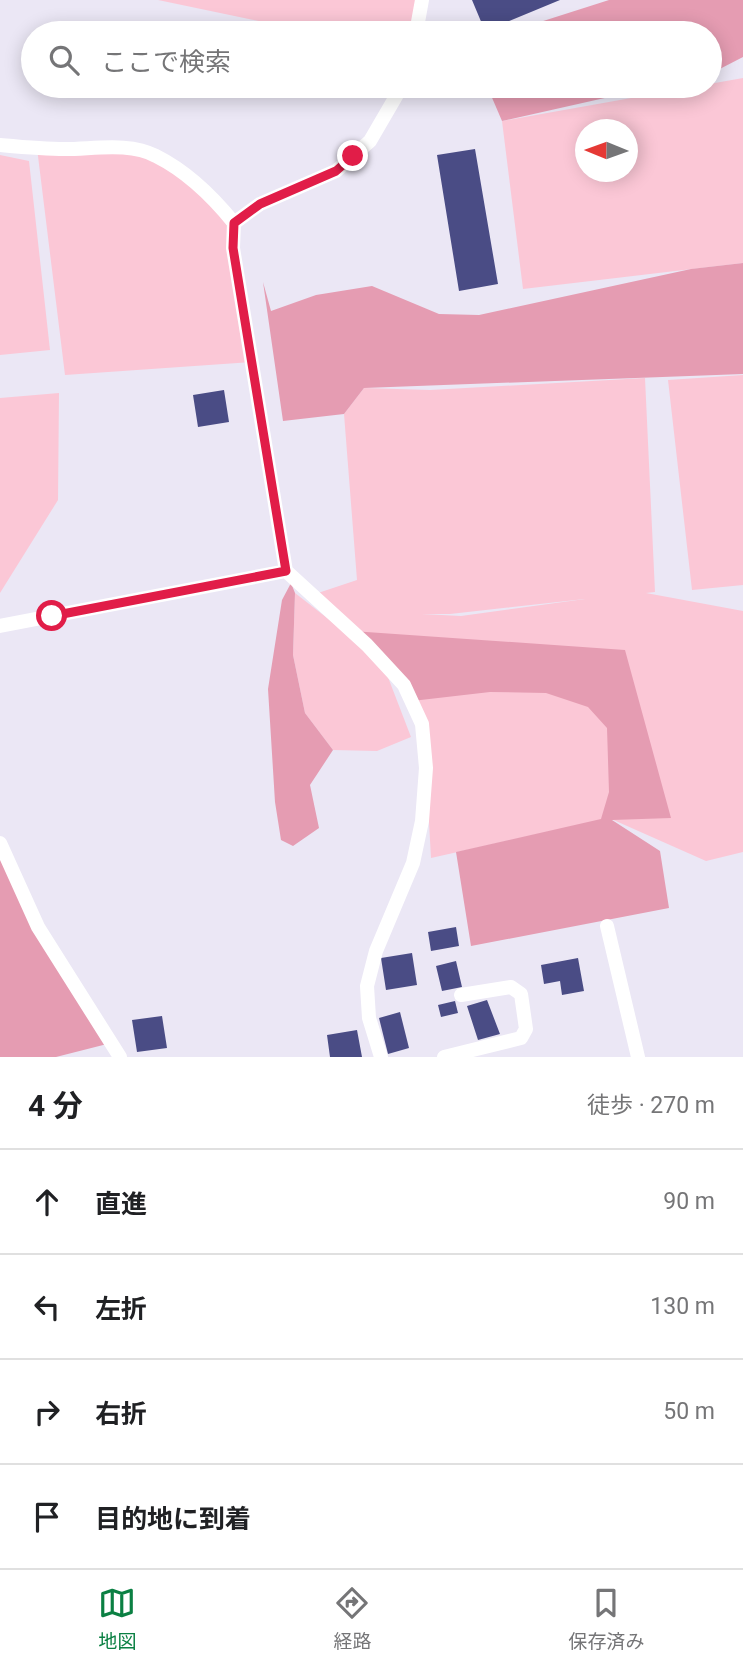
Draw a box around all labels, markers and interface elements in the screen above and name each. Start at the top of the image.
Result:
search box [21,21,722,98]
icon: search [45,41,83,79]
text: ここで検索 [101,47,231,77]
north arrow [575,119,638,182]
route end [337,140,368,171]
route start [36,600,67,631]
text: 4 分 [28,1088,83,1123]
text: 徒歩 · 270 m [587,1092,715,1119]
icon: ahead [28,1183,66,1221]
text: 90 m [663,1188,715,1215]
text: 直進 [95,1189,147,1219]
icon: left [28,1288,66,1326]
text: 130 m [650,1293,715,1320]
text: 左折 [95,1294,147,1324]
icon: right [28,1393,66,1431]
text: 50 m [663,1398,715,1425]
text: 右折 [95,1399,147,1429]
icon: arrive [28,1498,66,1536]
text: 目的地に到着 [95,1504,251,1534]
tab: 地図 [98,1584,137,1653]
tab: 経路 [333,1584,372,1653]
tab: 保存済み [568,1584,645,1653]

